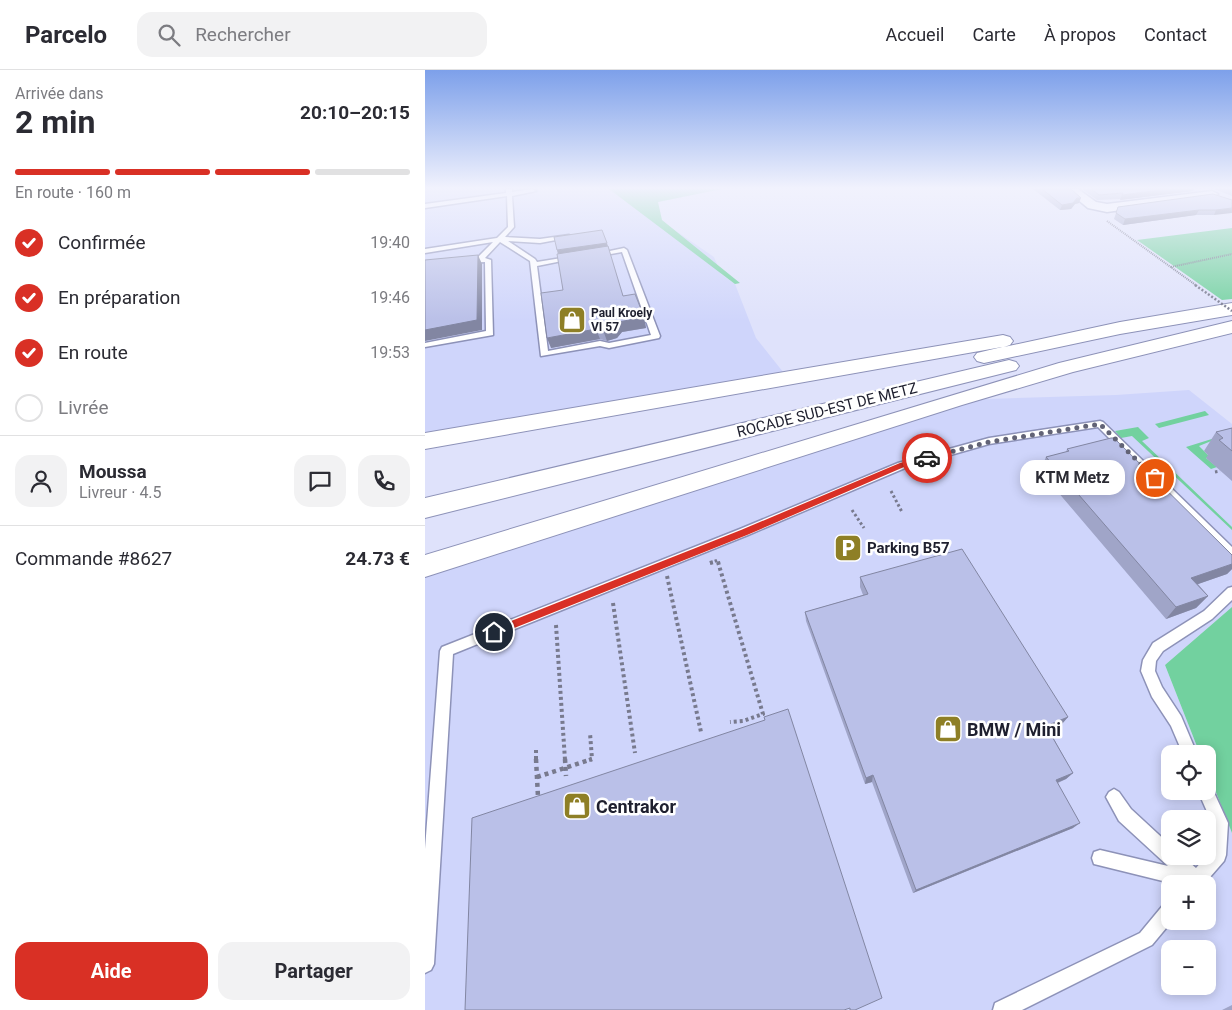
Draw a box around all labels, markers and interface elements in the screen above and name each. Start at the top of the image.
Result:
search box [137,12,487,57]
text: Parcelo [25,21,107,49]
icon: search [155,21,183,49]
text: Rechercher [195,23,291,46]
text: Accueil [886,24,944,45]
text: Carte [972,24,1016,45]
text: À propos [1044,24,1116,45]
text: Contact [1144,24,1207,45]
text: Arrivée dans [15,84,104,103]
text: 20:10–20:15 [300,101,410,124]
text: 2 min [15,103,95,141]
text: En route · 160 m [15,183,131,202]
icon: check [15,229,43,257]
text: Confirmée [58,231,145,254]
text: 19:40 [370,233,410,252]
icon: check [15,284,43,312]
text: En préparation [58,286,181,309]
text: 19:46 [370,288,410,307]
shop icon: Paul Kroely VI 57 [557,305,587,335]
place label: Paul Kroely VI 57 [591,306,653,334]
icon: check [15,339,43,367]
text: En route [58,341,128,364]
text: 19:53 [370,343,410,362]
street label: ROCADE SUD-EST DE METZ [735,379,919,441]
text: Livrée [58,396,108,419]
courier [902,433,952,483]
icon: car [913,444,941,472]
button: person [15,455,67,507]
button: chat [294,455,346,507]
button: phone [358,455,410,507]
pin [1134,457,1176,499]
text: Moussa [79,460,147,483]
callout: KTM Metz [1020,460,1125,496]
icon: bag [1141,464,1169,492]
text: KTM Metz [1035,468,1110,487]
text: Livreur · 4.5 [79,483,162,502]
parking icon: Parking B57 [833,533,863,563]
place label: Parking B57 [867,539,950,557]
text: Commande #8627 [15,547,172,570]
text: 24.73 € [345,547,410,570]
pin [473,611,515,653]
icon: home [480,618,508,646]
shop icon: BMW / Mini [933,714,963,744]
place label: BMW / Mini [967,719,1061,740]
map controls [1161,745,1216,995]
button: locate [1161,745,1216,800]
shop icon: Centrakor [562,791,592,821]
place label: Centrakor [596,796,676,817]
button: layers [1161,810,1216,865]
button: + [1161,875,1216,930]
button: − [1161,940,1216,995]
button: Aide [15,942,208,1000]
button: Partager [218,942,410,1000]

